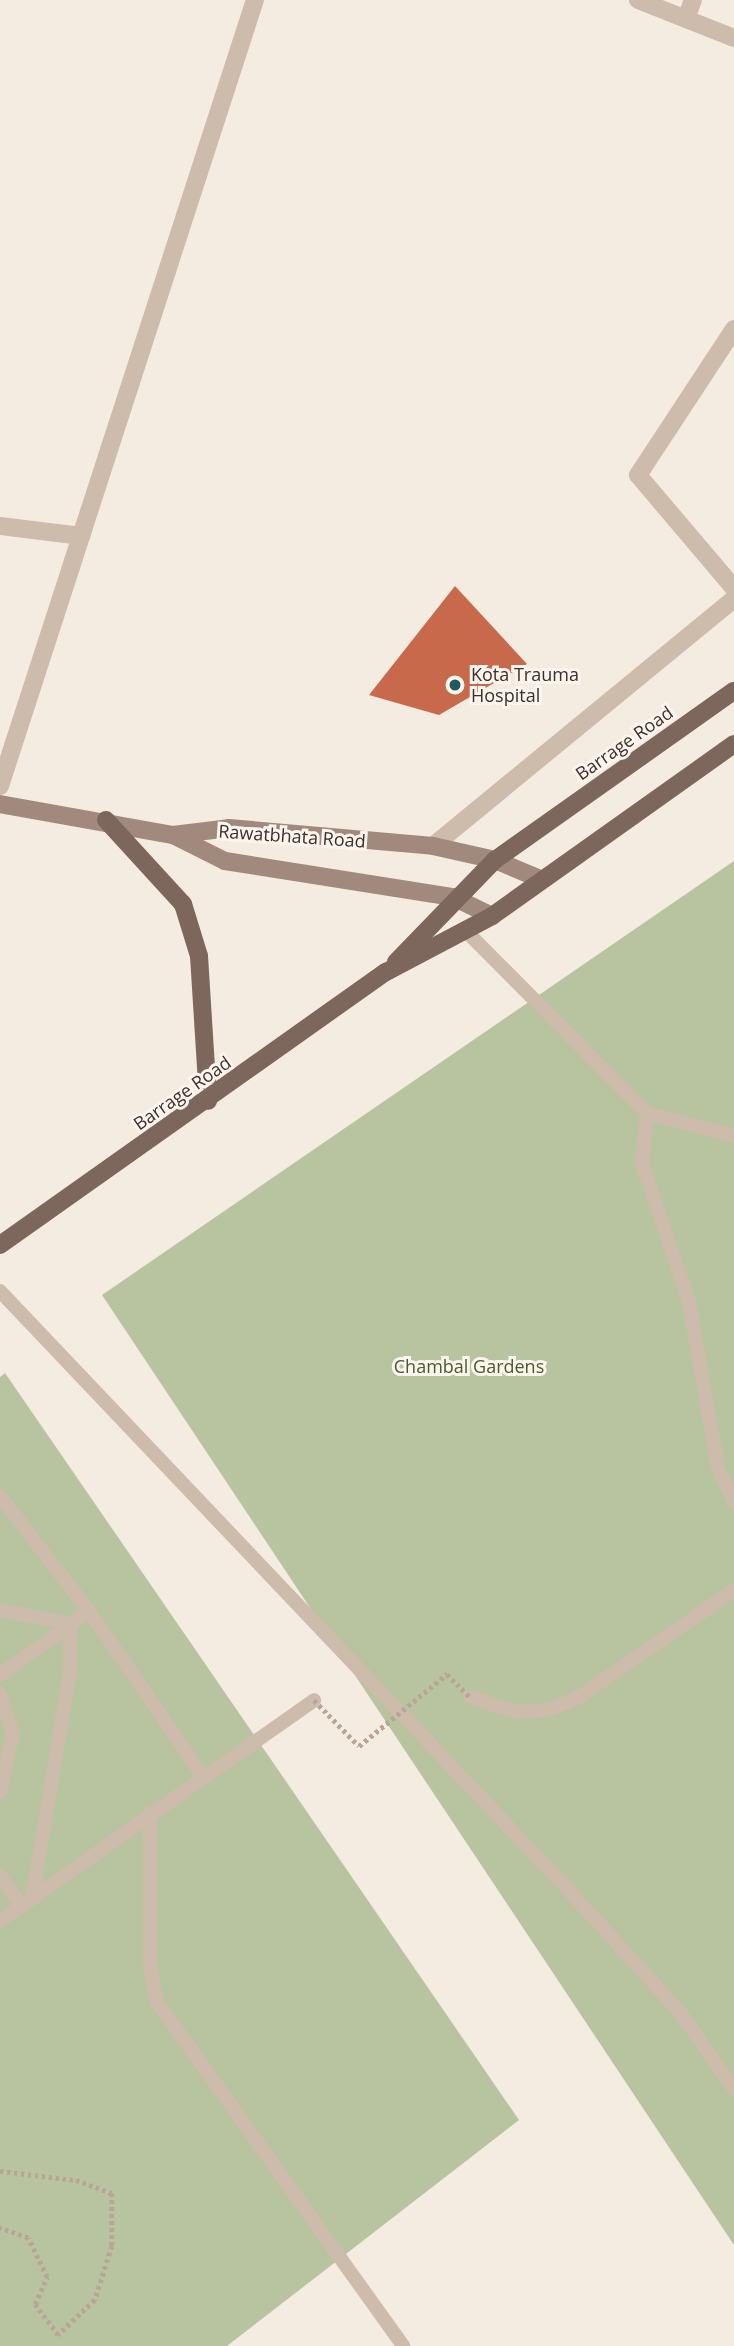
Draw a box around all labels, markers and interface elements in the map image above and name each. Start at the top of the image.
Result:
place label: Kota Trauma Hospital [471,664,579,706]
marker: Kota Trauma Hospital [445,675,465,695]
street label: Barrage Road [571,702,677,784]
street label: Rawatbhata Road [218,820,366,852]
street label: Barrage Road [129,1052,235,1134]
park label: Chambal Gardens [394,1355,544,1377]

